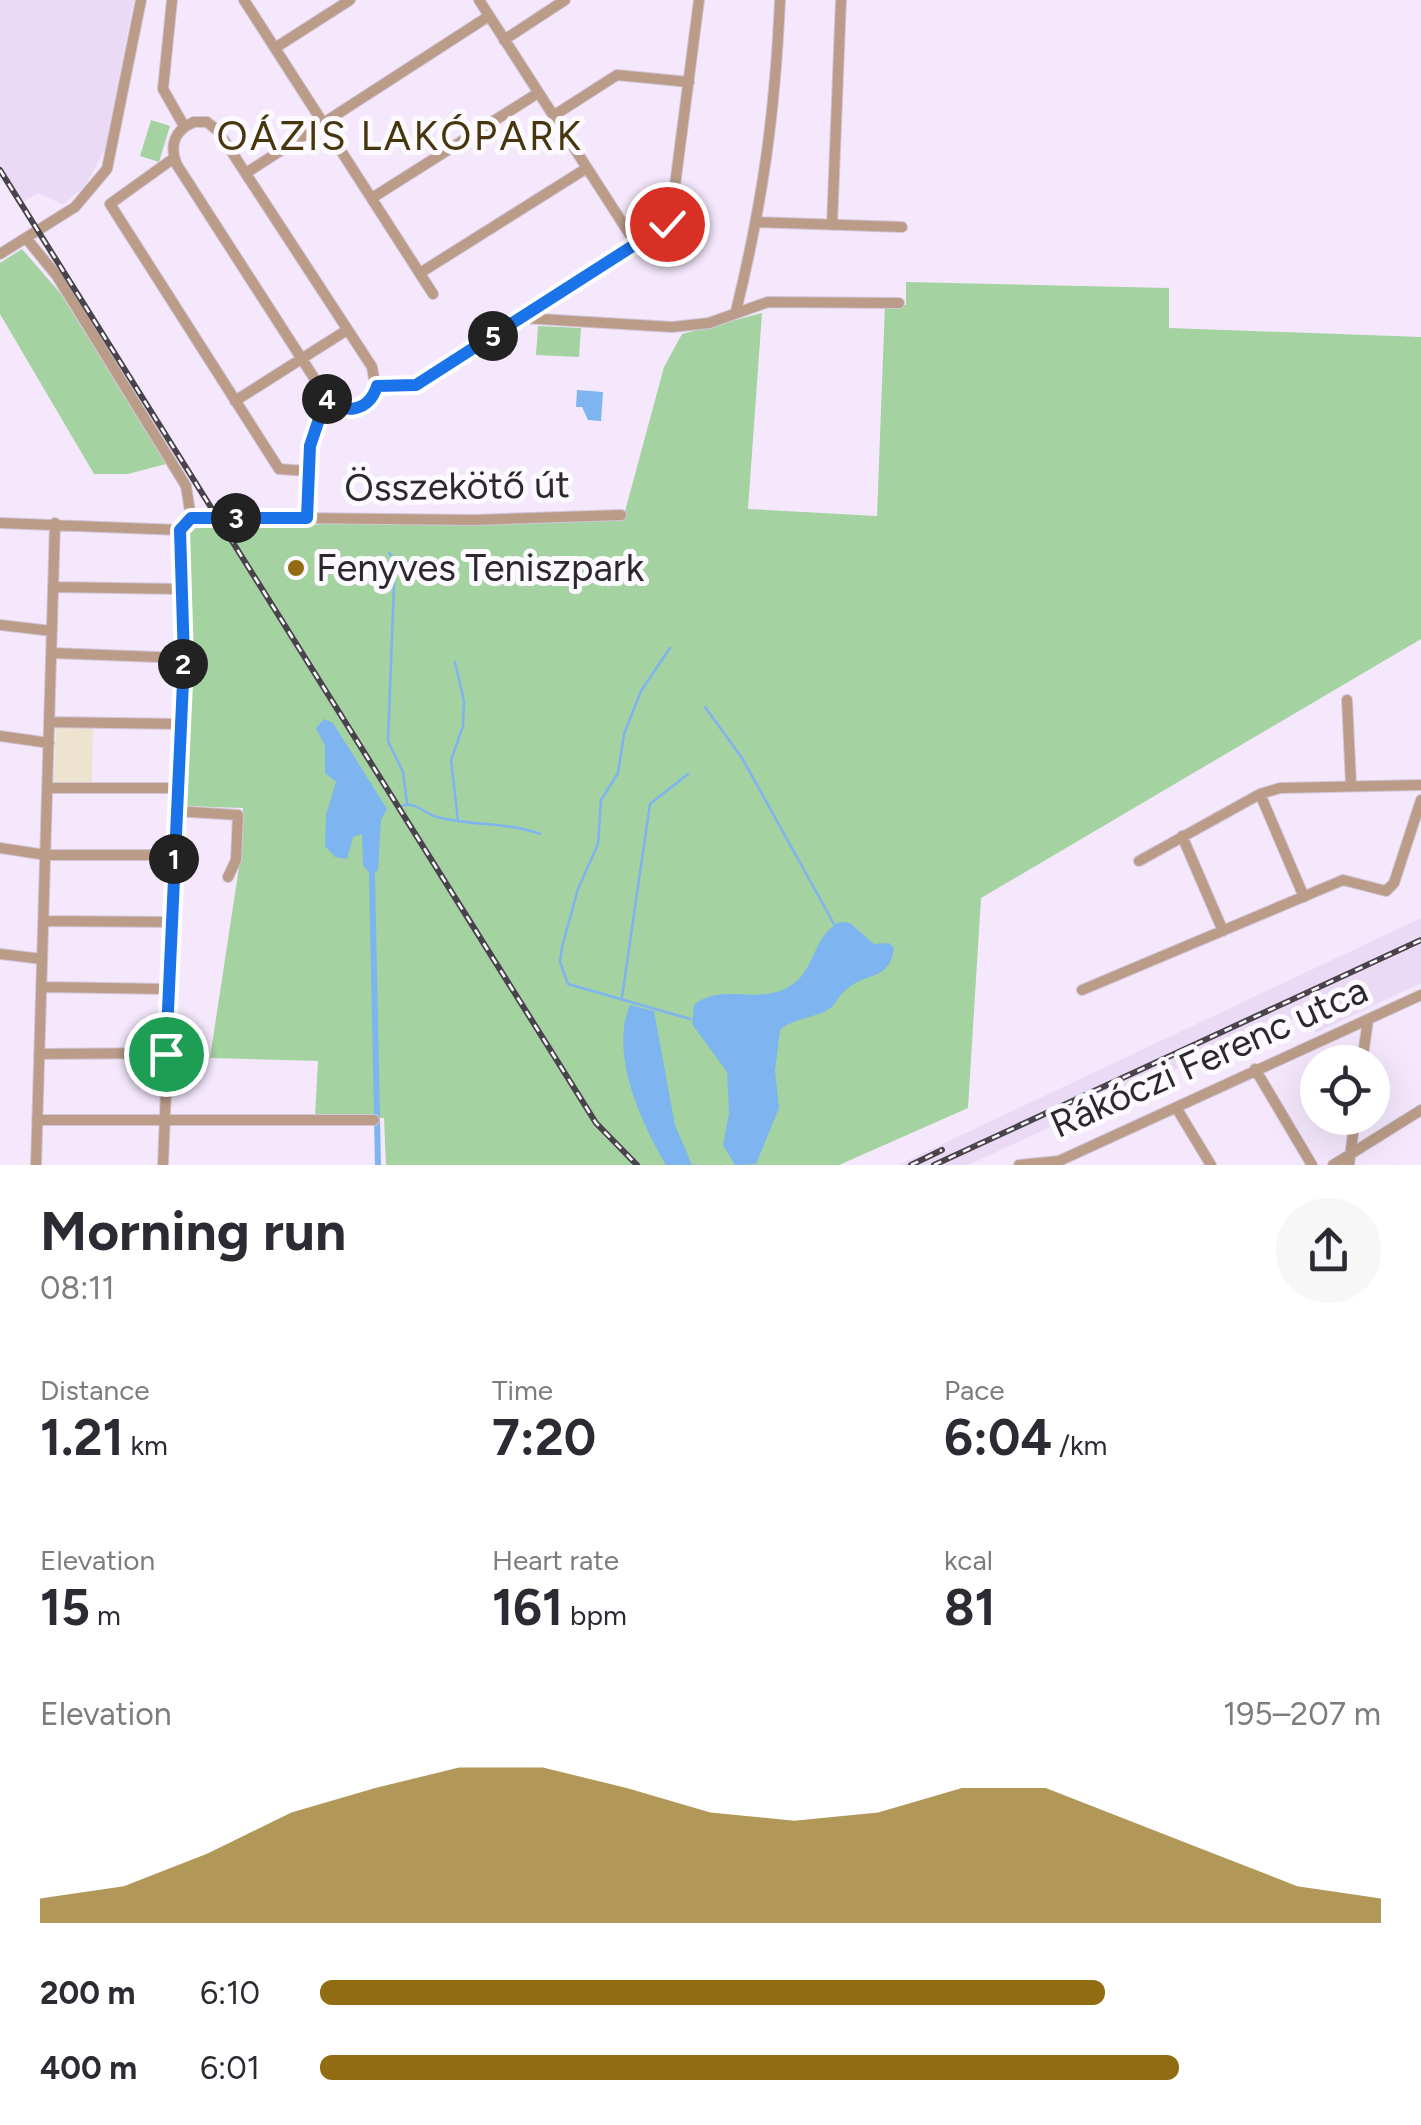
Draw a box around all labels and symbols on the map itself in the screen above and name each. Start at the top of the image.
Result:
district label: OÁZIS LAKÓPARK [216,112,584,160]
pin [625,182,710,267]
pin: 5 [468,311,518,361]
pin: 4 [302,374,352,424]
street label: Összekötő út [344,461,570,511]
pin: 3 [211,493,261,543]
place label: Fenyves Teniszpark [316,545,645,591]
marker: Fenyves Teniszpark [285,557,307,579]
pin: 2 [158,639,208,689]
pin: 1 [149,834,199,884]
street label: Rákóczi Ferenc utca [1043,966,1375,1148]
pin [124,1012,209,1097]

